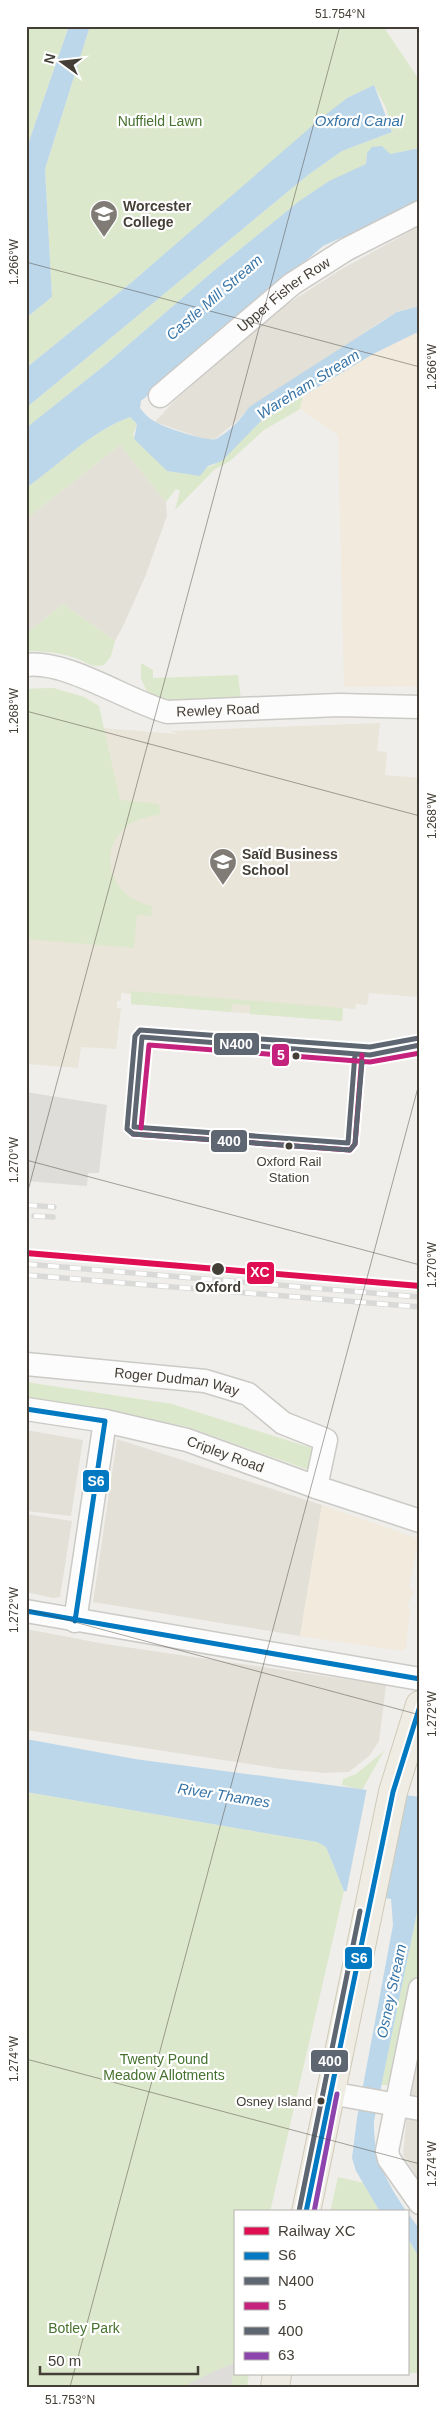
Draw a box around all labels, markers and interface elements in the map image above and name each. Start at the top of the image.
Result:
text: 51.754°N [315,7,365,21]
north arrow [38,38,88,88]
text: N [40,52,58,66]
water label: Oxford Canal [315,112,404,129]
park label: Nuffield Lawn [118,113,202,129]
place label: Worcester College [123,198,192,230]
school or university icon: Worcester College [89,199,119,238]
text: 1.266°W [7,238,21,285]
water label: Castle Mill Stream [162,251,266,343]
street label: Upper Fisher Row [234,253,334,335]
text: 1.266°W [425,343,439,390]
water label: Wareham Stream [254,346,362,422]
text: 1.268°W [7,687,21,734]
street label: Rewley Road [176,700,260,720]
text: 1.268°W [425,792,439,839]
place label: Saïd Business School [242,846,338,878]
school or university icon: Saïd Business School [208,847,238,886]
line badge: N400 [213,1032,260,1056]
text: N400 [219,1036,253,1052]
line badge: 5 [271,1043,290,1067]
text: 5 [277,1047,285,1063]
unlabelled marker [291,1051,301,1061]
line badge: 400 [210,1129,248,1153]
text: 400 [217,1133,241,1149]
text: 1.270°W [7,1136,21,1183]
marker: Oxford Rail Station [284,1141,294,1151]
place label: Oxford Rail Station [256,1154,322,1185]
text: 1.270°W [425,1241,439,1288]
marker: Oxford [210,1261,226,1277]
line badge: XC [246,1261,275,1285]
text: XC [250,1264,270,1280]
place label: Oxford [195,1279,241,1295]
street label: Roger Dudman Way [114,1364,241,1399]
street label: Cripley Road [185,1433,266,1475]
line badge: S6 [82,1469,110,1493]
text: S6 [87,1473,105,1489]
text: 1.272°W [7,1586,21,1633]
text: 1.272°W [425,1690,439,1737]
water label: River Thames [177,1779,272,1811]
water label: Osney Stream [373,1942,409,2040]
line badge: S6 [344,1946,373,1970]
text: S6 [350,1950,368,1966]
text: 1.274°W [7,2035,21,2082]
line badge: 400 [310,2049,349,2073]
park label: Twenty Pound Meadow Allotments [103,2051,225,2083]
text: 400 [318,2053,342,2069]
place label: Osney Island [236,2094,312,2109]
marker: Osney Island [316,2096,326,2106]
text: 1.274°W [425,2140,439,2187]
legend [234,2210,408,2376]
text: Railway XC [278,2222,356,2239]
text: S6 [278,2246,296,2263]
text: N400 [278,2272,314,2289]
text: 5 [278,2296,286,2313]
park label: Botley Park [48,2320,121,2336]
text: 400 [278,2322,303,2339]
scale bar [40,2343,198,2375]
text: 63 [278,2346,295,2363]
text: 50 m [48,2352,81,2369]
text: 51.753°N [45,2393,95,2407]

